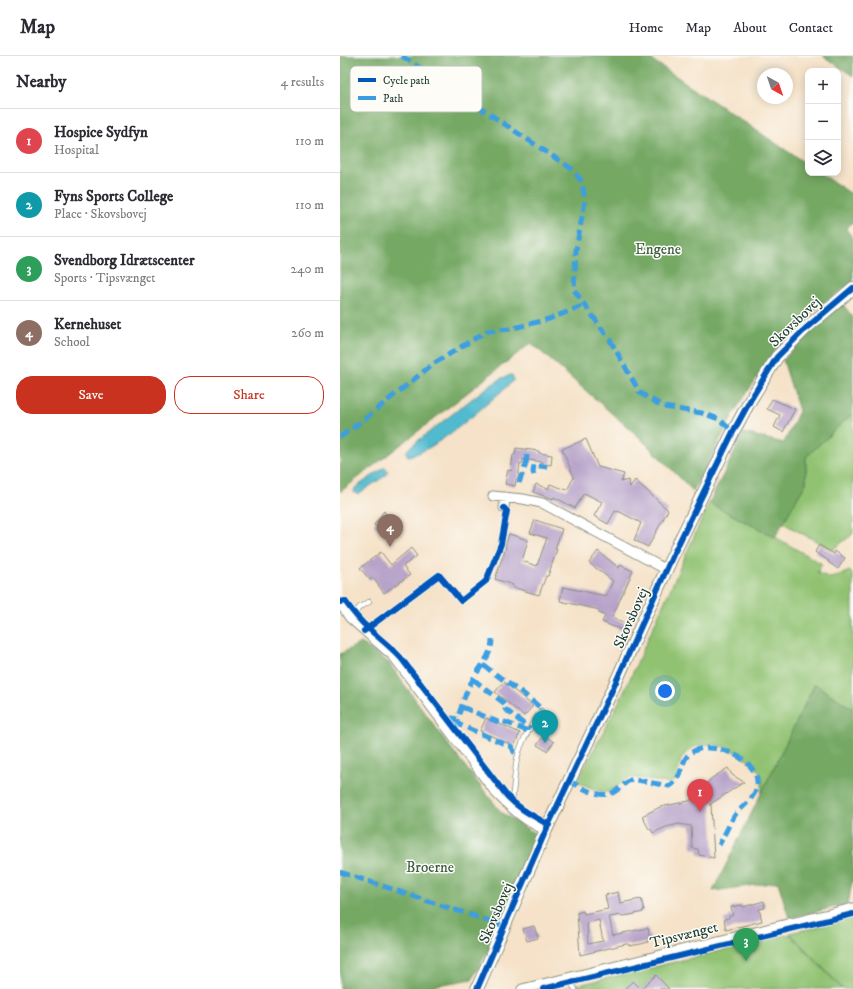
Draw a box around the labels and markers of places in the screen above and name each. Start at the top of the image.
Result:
pin: 4 [377,514,403,547]
pin: 2 [532,710,558,743]
pin: 1 [687,779,713,812]
pin: 3 [733,928,759,961]

